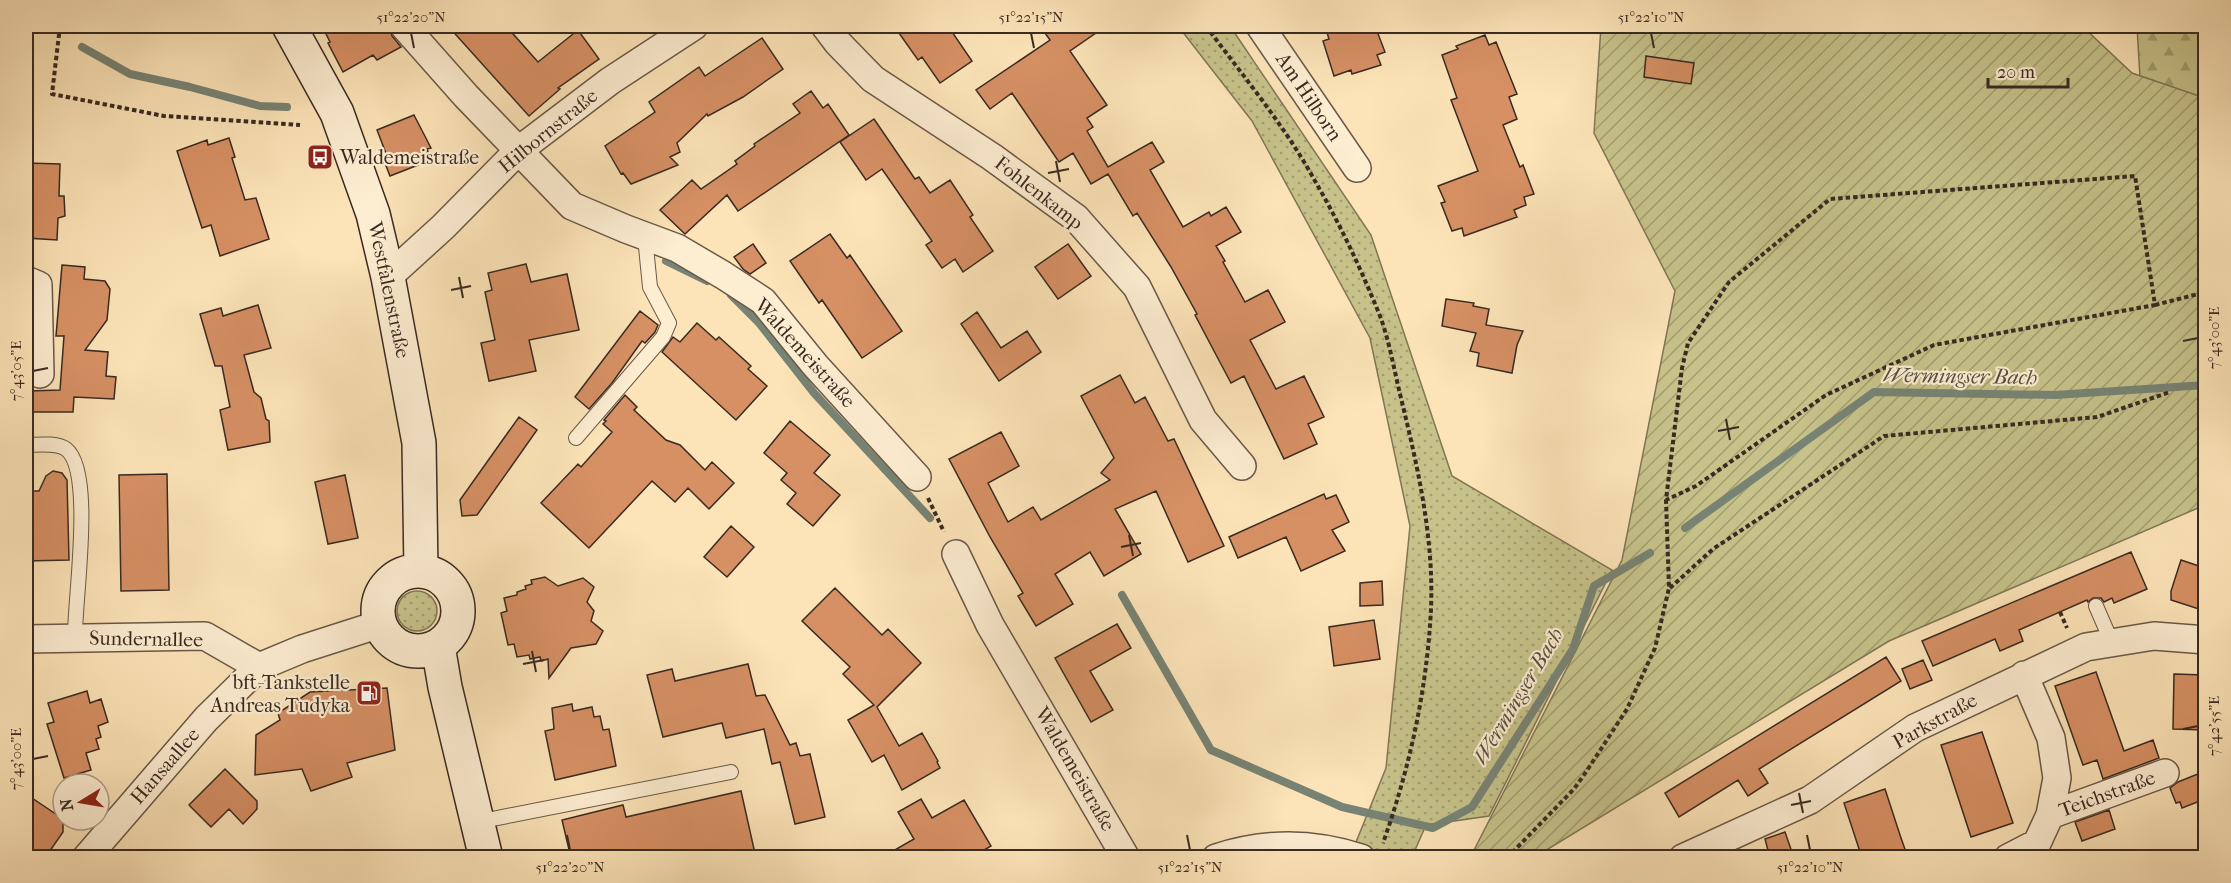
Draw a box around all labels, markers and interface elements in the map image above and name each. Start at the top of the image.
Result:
text: 51°22'20"N [376,8,446,26]
text: 51°22'15"N [999,8,1064,26]
text: 51°22'10"N [1618,8,1685,26]
street label: Am Hilborn [1270,48,1347,146]
scale bar [1988,51,2068,89]
text: 20 m [1997,62,2035,83]
street label: Hilbornstraße [494,84,602,178]
bus stop icon: Waldemeistraße [305,142,335,172]
place label: Waldemeistraße [339,146,479,169]
street label: Fohlenkamp [990,151,1088,235]
street label: Westfalenstraße [363,219,415,360]
street label: Waldemeistraße [749,293,860,412]
text: 7°43'00"E [2205,307,2223,369]
text: 7°43'05"E [7,341,25,401]
water label: Wermingser Bach [1883,363,2038,389]
water label: Wermingser Bach [1468,623,1568,768]
street label: Sundernallee [89,627,203,651]
place label: bft-Tankstelle Andreas Tudyka [210,671,351,717]
fuel station icon: bft-Tankstelle Andreas Tudyka [354,678,384,708]
street label: Parkstraße [1889,688,1981,754]
text: 7°42'55"E [2205,696,2223,756]
street label: Waldemeistraße [1030,702,1120,835]
street label: Hansaallee [126,723,204,809]
text: 7°43'00"E [7,728,25,790]
street label: Teichstraße [2056,766,2158,822]
north arrow [51,772,111,832]
text: N [56,796,77,813]
text: 51°22'20"N [535,858,605,876]
text: 51°22'15"N [1158,858,1223,876]
text: 51°22'10"N [1777,858,1844,876]

